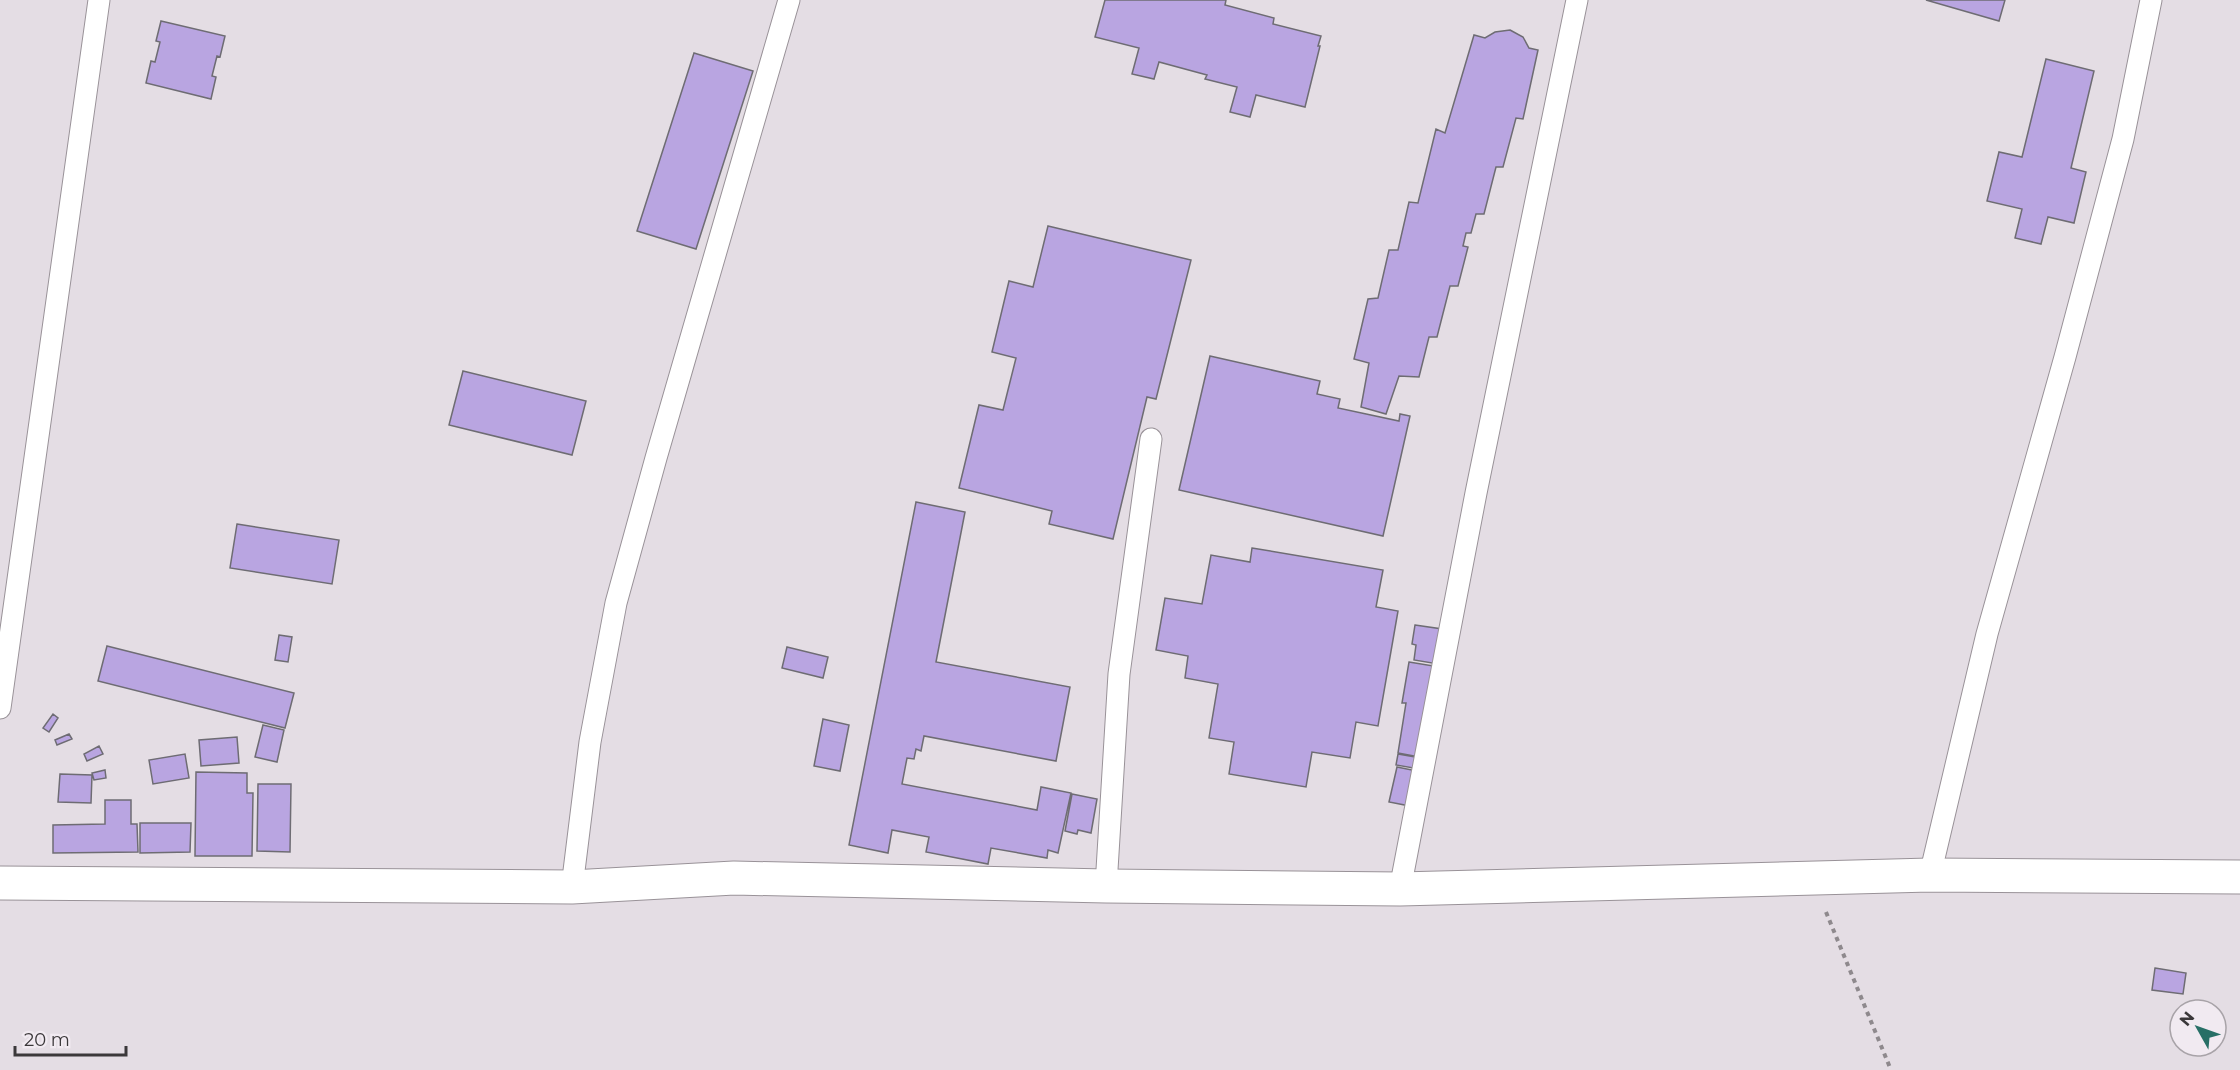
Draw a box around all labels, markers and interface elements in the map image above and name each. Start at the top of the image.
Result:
north arrow [2168,998,2228,1058]
text: N [2175,1008,2198,1030]
scale bar [15,1019,126,1057]
text: 20 m [24,1029,70,1051]

